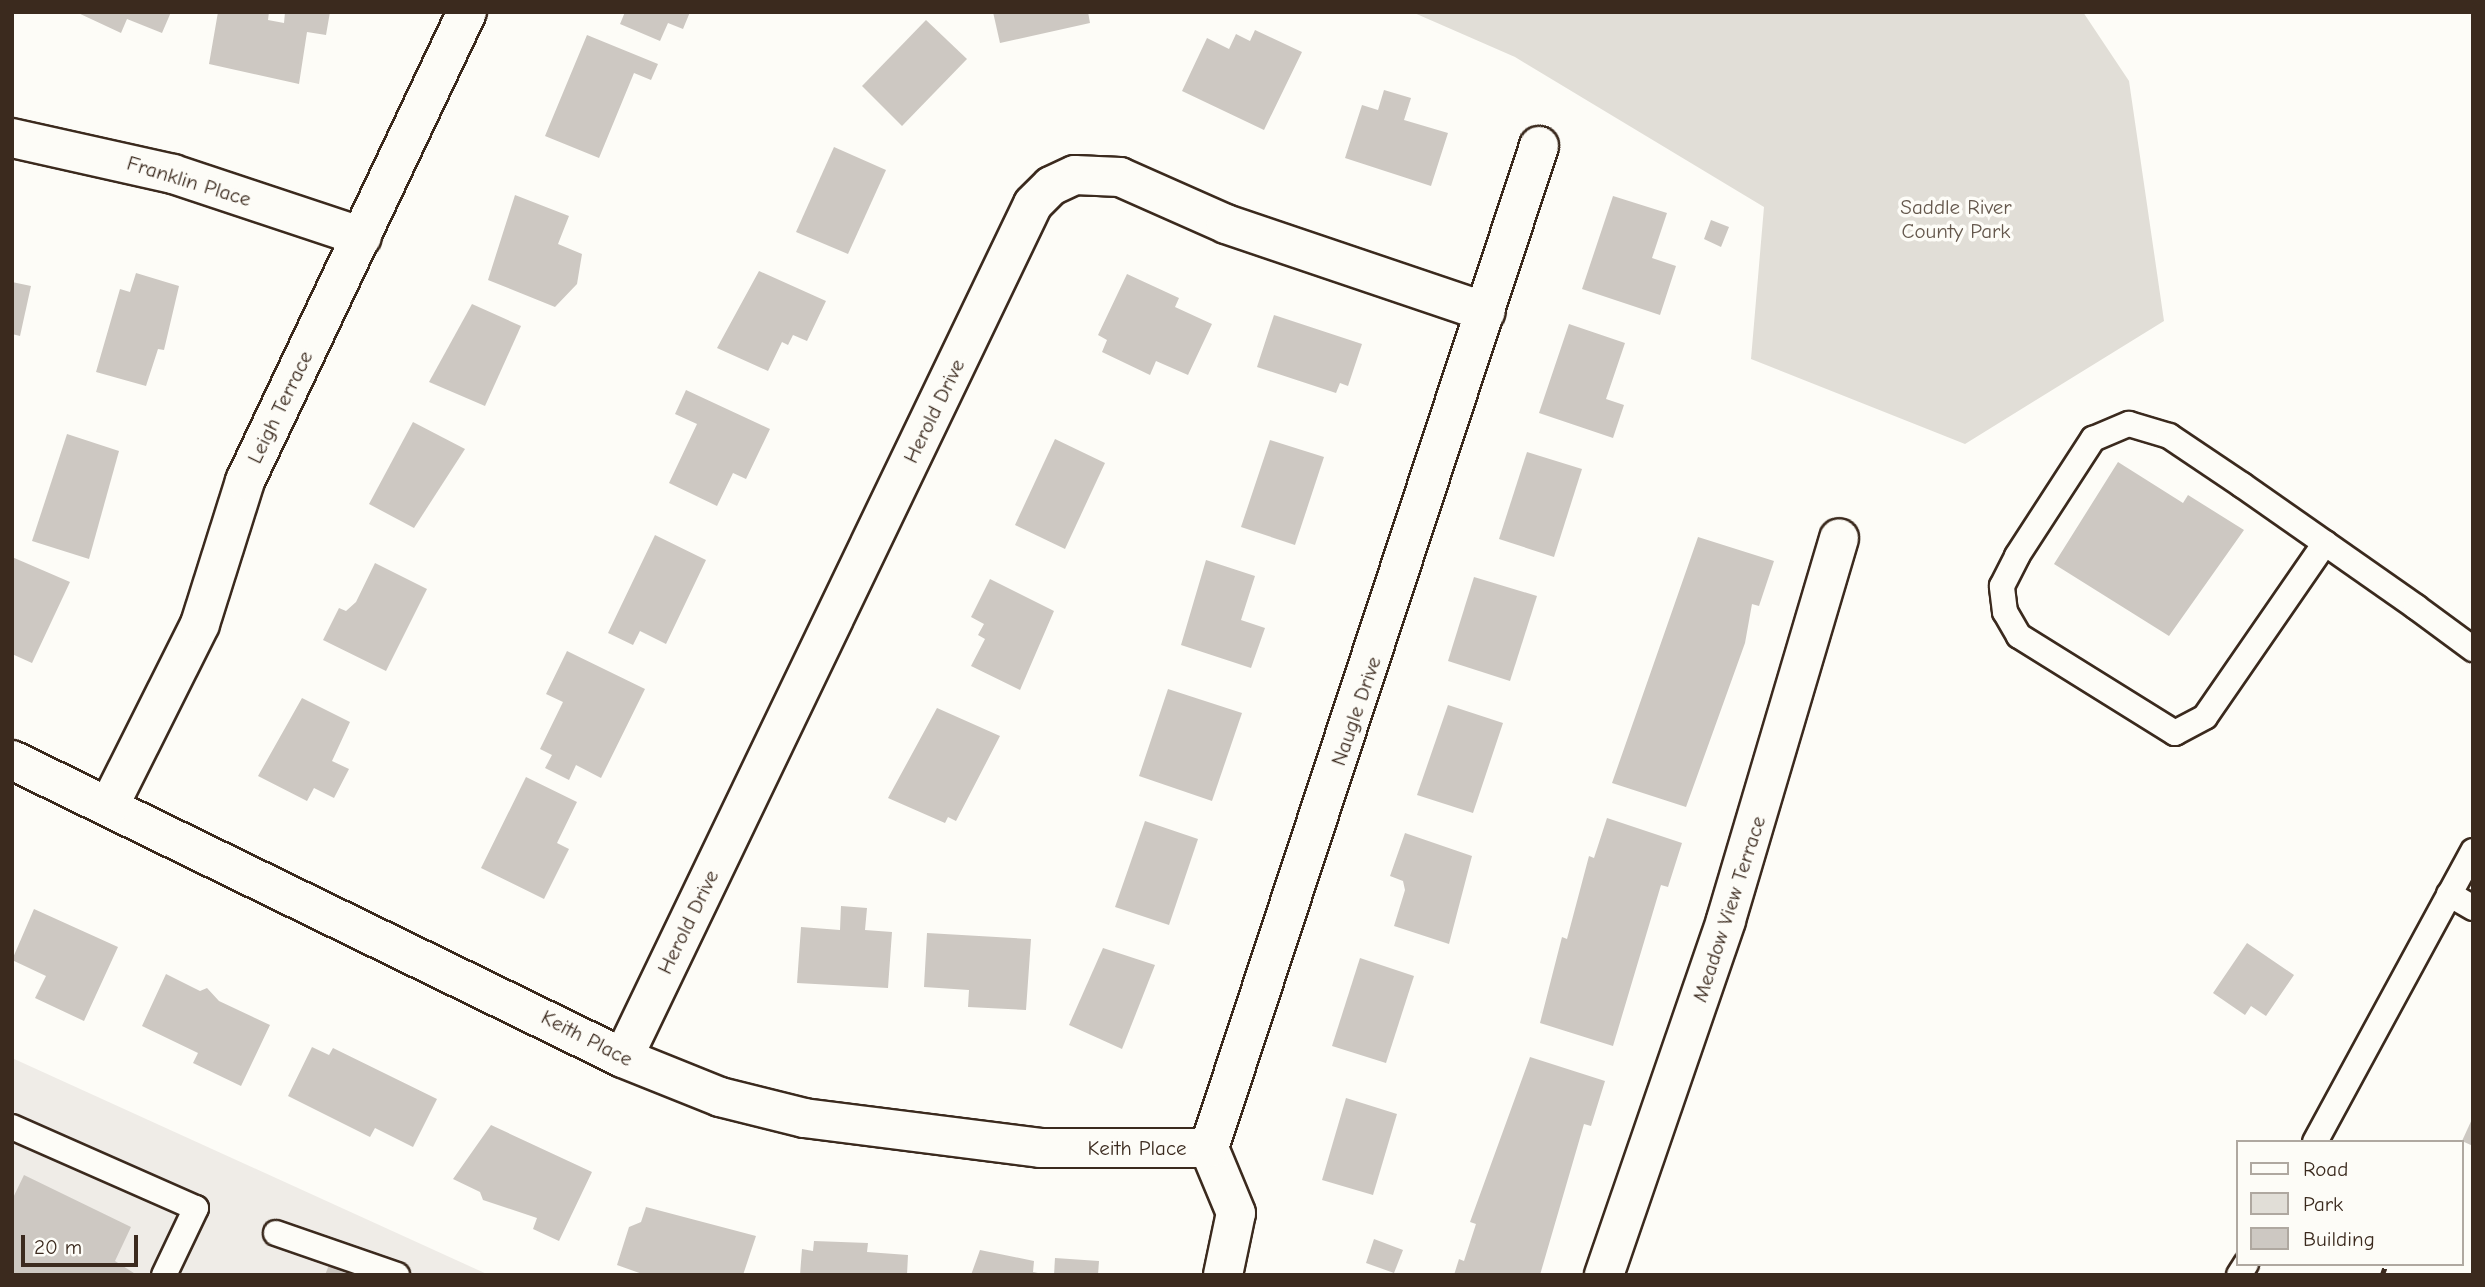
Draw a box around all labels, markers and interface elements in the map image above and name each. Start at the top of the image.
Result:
street label: Franklin Place [124,150,254,212]
park label: Saddle River County Park [1900,194,2012,244]
street label: Leigh Terrace [242,346,318,468]
street label: Herold Drive [898,355,970,467]
street label: Naugle Drive [1326,653,1386,769]
street label: Meadow View Terrace [1687,813,1771,1005]
street label: Herold Drive [652,866,724,978]
street label: Keith Place [537,1004,637,1072]
street label: Keith Place [1087,1135,1187,1161]
legend [2236,1140,2464,1266]
text: Road [2303,1157,2348,1181]
text: Park [2303,1192,2343,1216]
scale bar [24,1220,142,1264]
text: Building [2303,1227,2375,1251]
text: 20 m [34,1235,82,1259]

